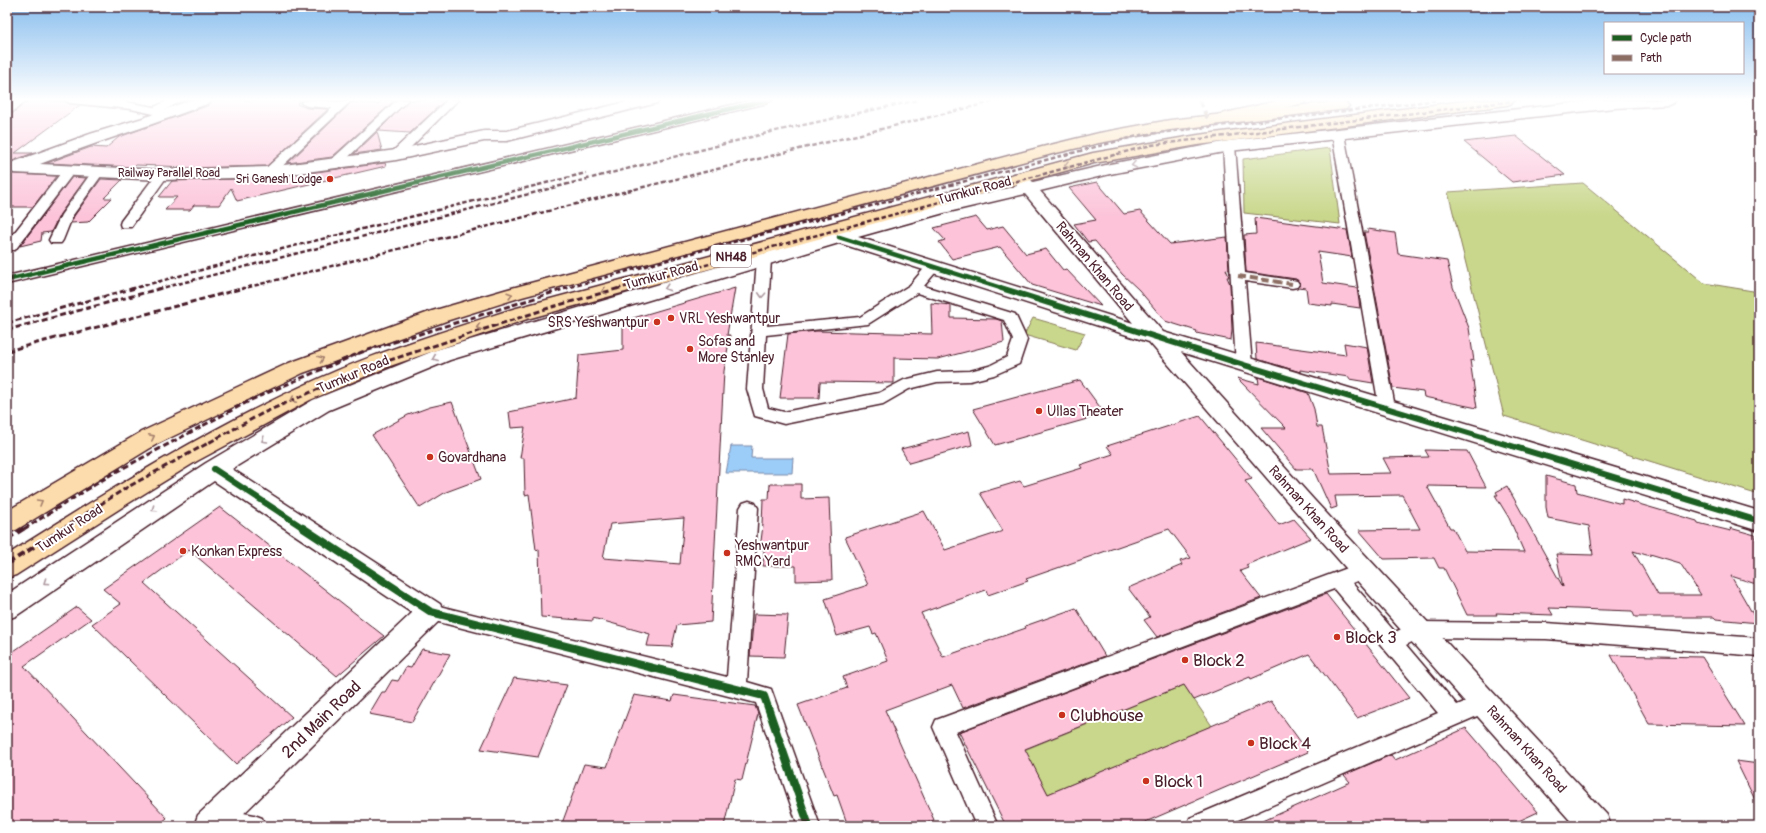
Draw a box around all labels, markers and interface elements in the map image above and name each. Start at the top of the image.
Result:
legend [1604,22,1744,74]
text: Cycle path [1640,31,1692,46]
text: Path [1640,51,1662,66]
one-way arrow [1064,160,1071,169]
one-way arrow [1131,160,1137,168]
street label: Railway Parallel Road [118,166,220,181]
place label: Sri Ganesh Lodge [236,172,322,187]
street label: Tumkur Road [935,172,1013,209]
marker: Sri Ganesh Lodge [325,174,335,184]
street label: Rahman Khan Road [1052,218,1137,315]
road number: NH48 [711,245,751,267]
street label: Tumkur Road [622,257,700,294]
one-way arrow [664,283,671,292]
one-way arrow [600,286,607,295]
one-way arrow [507,291,514,300]
one-way arrow [758,292,766,298]
place label: VRL Yeshwantpur [679,310,780,327]
marker: VRL Yeshwantpur [666,313,676,323]
place label: SRS Yeshwantpur [548,314,649,331]
marker: SRS Yeshwantpur [652,317,662,327]
one-way arrow [476,322,483,331]
place label: Sofas and More Stanley [698,333,774,366]
marker: Sofas and More Stanley [685,344,695,354]
street label: Tumkur Road [315,352,392,397]
one-way arrow [432,354,439,362]
one-way arrow [317,355,324,363]
one-way arrow [290,395,297,403]
place label: Ullas Theater [1047,403,1124,420]
marker: Ullas Theater [1034,406,1044,416]
one-way arrow [148,434,156,442]
one-way arrow [261,435,268,442]
place label: Govardhana [438,449,506,466]
marker: Govardhana [425,452,435,462]
street label: Rahman Khan Road [1265,462,1352,557]
street label: Tumkur Road [33,500,106,556]
one-way arrow [36,500,43,507]
one-way arrow [151,505,158,512]
place label: Yeshwantpur RMC Yard [734,537,809,570]
place label: Konkan Express [191,543,283,560]
marker: Konkan Express [178,546,188,556]
marker: Yeshwantpur RMC Yard [722,548,732,558]
one-way arrow [43,577,50,585]
place label: Block 3 [1345,627,1397,648]
marker: Block 3 [1332,632,1342,642]
place label: Block 2 [1193,650,1245,671]
marker: Block 2 [1180,655,1190,665]
street label: 2nd Main Road [277,676,366,763]
street label: Rahman Khan Road [1483,702,1570,797]
place label: Clubhouse [1070,705,1144,726]
marker: Clubhouse [1057,710,1067,720]
place label: Block 4 [1259,733,1311,754]
marker: Block 4 [1246,738,1256,748]
place label: Block 1 [1154,771,1203,792]
marker: Block 1 [1141,776,1151,786]

